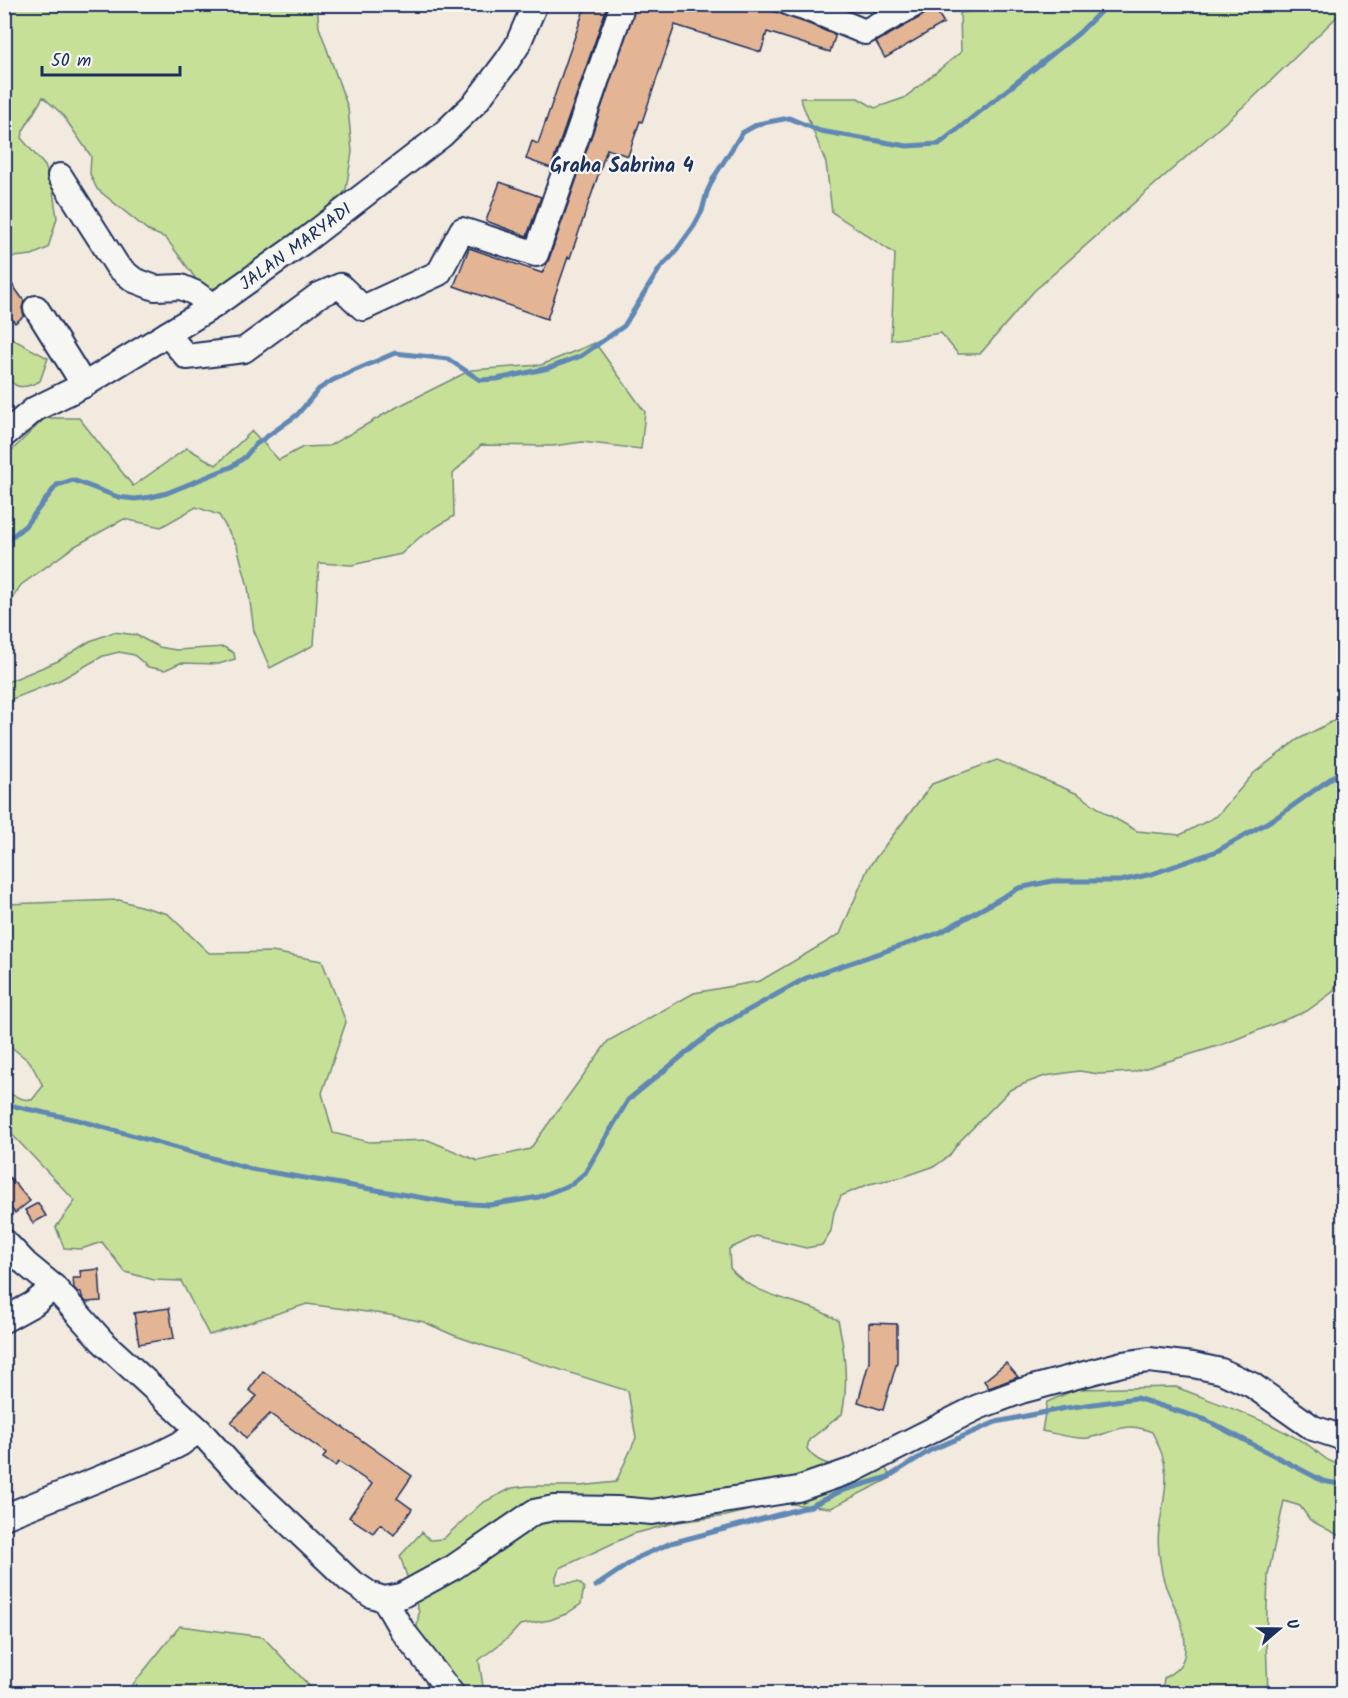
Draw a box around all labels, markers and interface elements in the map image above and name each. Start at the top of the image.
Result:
scale bar [42,39,180,77]
text: 50 m [51,47,91,76]
district label: Graha Sabrina 4 [550,151,694,183]
street label: JALAN MARYADI [234,196,359,299]
north arrow [1249,1599,1309,1659]
text: U [1278,1616,1305,1634]

